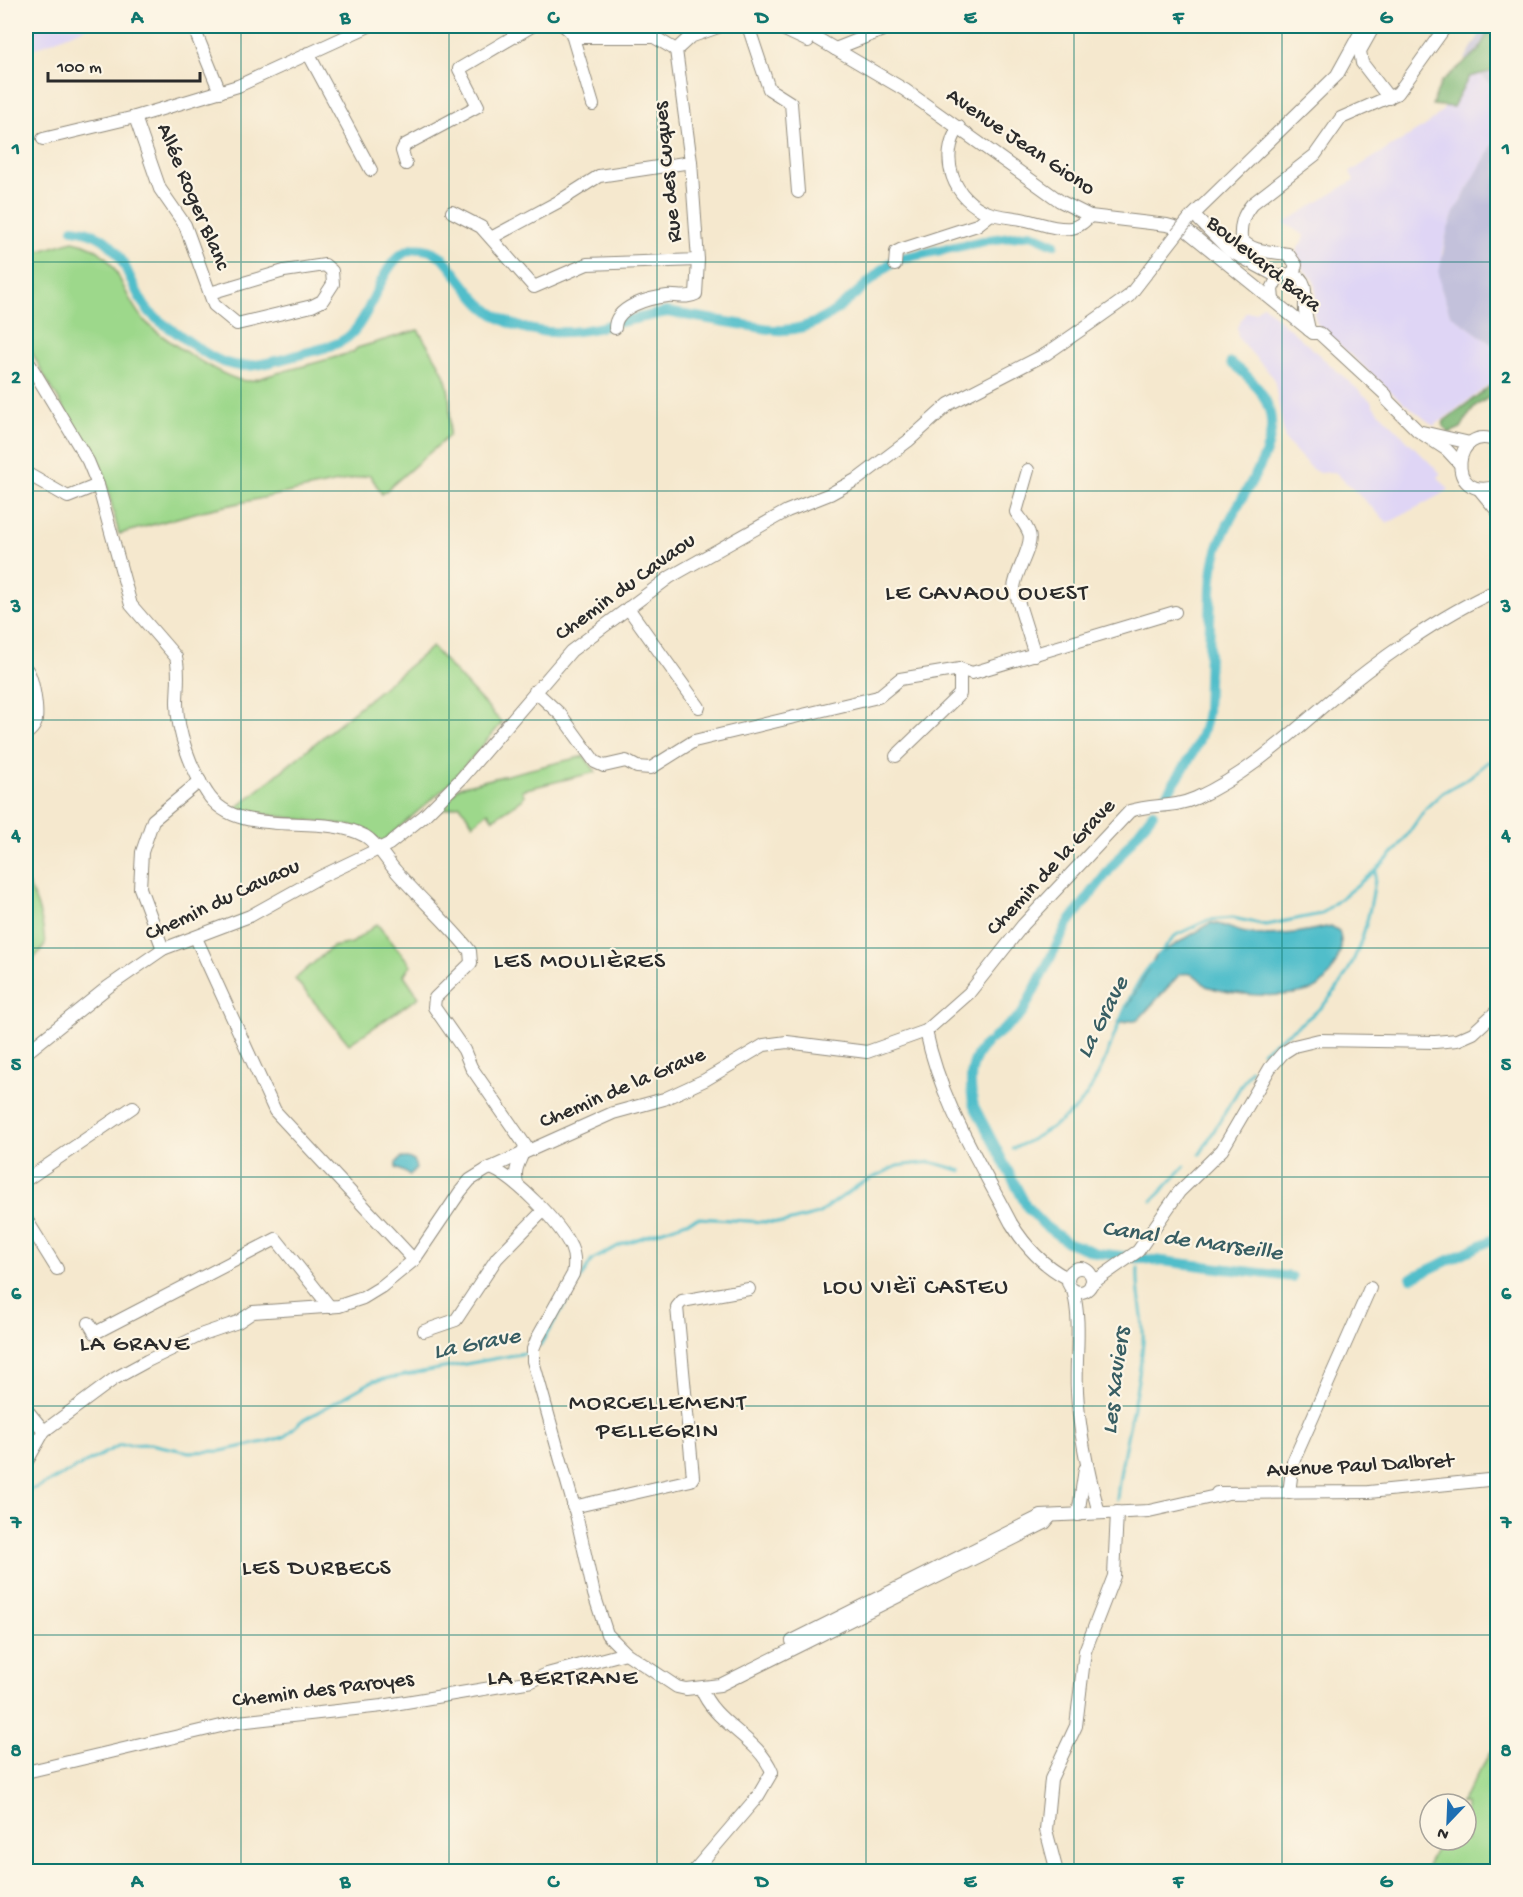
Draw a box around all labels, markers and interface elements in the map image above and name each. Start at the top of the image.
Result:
text: A [130,8,145,31]
text: B [339,8,351,31]
text: C [547,8,561,31]
text: D [753,8,769,31]
text: E [964,8,978,31]
text: F [1172,8,1185,31]
text: G [1380,8,1394,31]
scale bar [48,45,200,83]
text: 100 m [56,58,102,79]
street label: Avenue Jean Giono [941,84,1099,202]
street label: Rue des Cuques [649,100,689,244]
street label: Allée Roger Blanc [149,120,235,276]
text: 1 [11,139,20,162]
text: 1 [1501,139,1510,162]
street label: Boulevard Bara [1199,210,1326,320]
text: 2 [11,368,21,391]
text: 2 [1501,368,1511,391]
street label: Chemin du Cavaou [551,528,701,648]
district label: LE CAVAOU OUEST [885,580,1089,609]
text: 3 [10,597,21,620]
text: 3 [1500,597,1511,620]
street label: Chemin de la Grave [982,794,1123,942]
text: 4 [10,826,21,849]
text: 4 [1500,826,1511,849]
street label: Chemin du Cavaou [142,854,304,948]
district label: LES MOULIÈRES [493,948,667,977]
water label: La Grave [1071,971,1138,1064]
street label: Chemin de la Grave [536,1042,711,1136]
text: 5 [11,1055,22,1078]
text: 5 [1501,1055,1512,1078]
water label: Canal de Marseille [1100,1215,1286,1269]
district label: LOU VIÈÏ CASTEU [822,1274,1010,1303]
text: 6 [11,1284,22,1307]
text: 6 [1501,1284,1512,1307]
water label: La Grave [431,1322,524,1368]
water label: Les Xaviers [1096,1324,1138,1436]
district label: LA GRAVE [80,1331,190,1360]
district label: MORCELLEMENT PELLEGRIN [569,1390,748,1447]
street label: Avenue Paul Dalbret [1266,1449,1456,1485]
text: 7 [10,1513,23,1536]
text: 7 [1500,1513,1513,1536]
district label: LES DURBECS [242,1555,392,1584]
district label: LA BERTRANE [487,1665,639,1694]
street label: Chemin des Paroyes [231,1667,416,1715]
text: 8 [11,1741,22,1764]
text: 8 [1501,1741,1512,1764]
north arrow [1418,1792,1478,1852]
text: N [1434,1822,1452,1843]
text: A [130,1872,145,1895]
text: B [339,1872,351,1895]
text: C [547,1872,561,1895]
text: D [753,1872,769,1895]
text: E [964,1872,978,1895]
text: F [1172,1872,1185,1895]
text: G [1380,1872,1394,1895]

